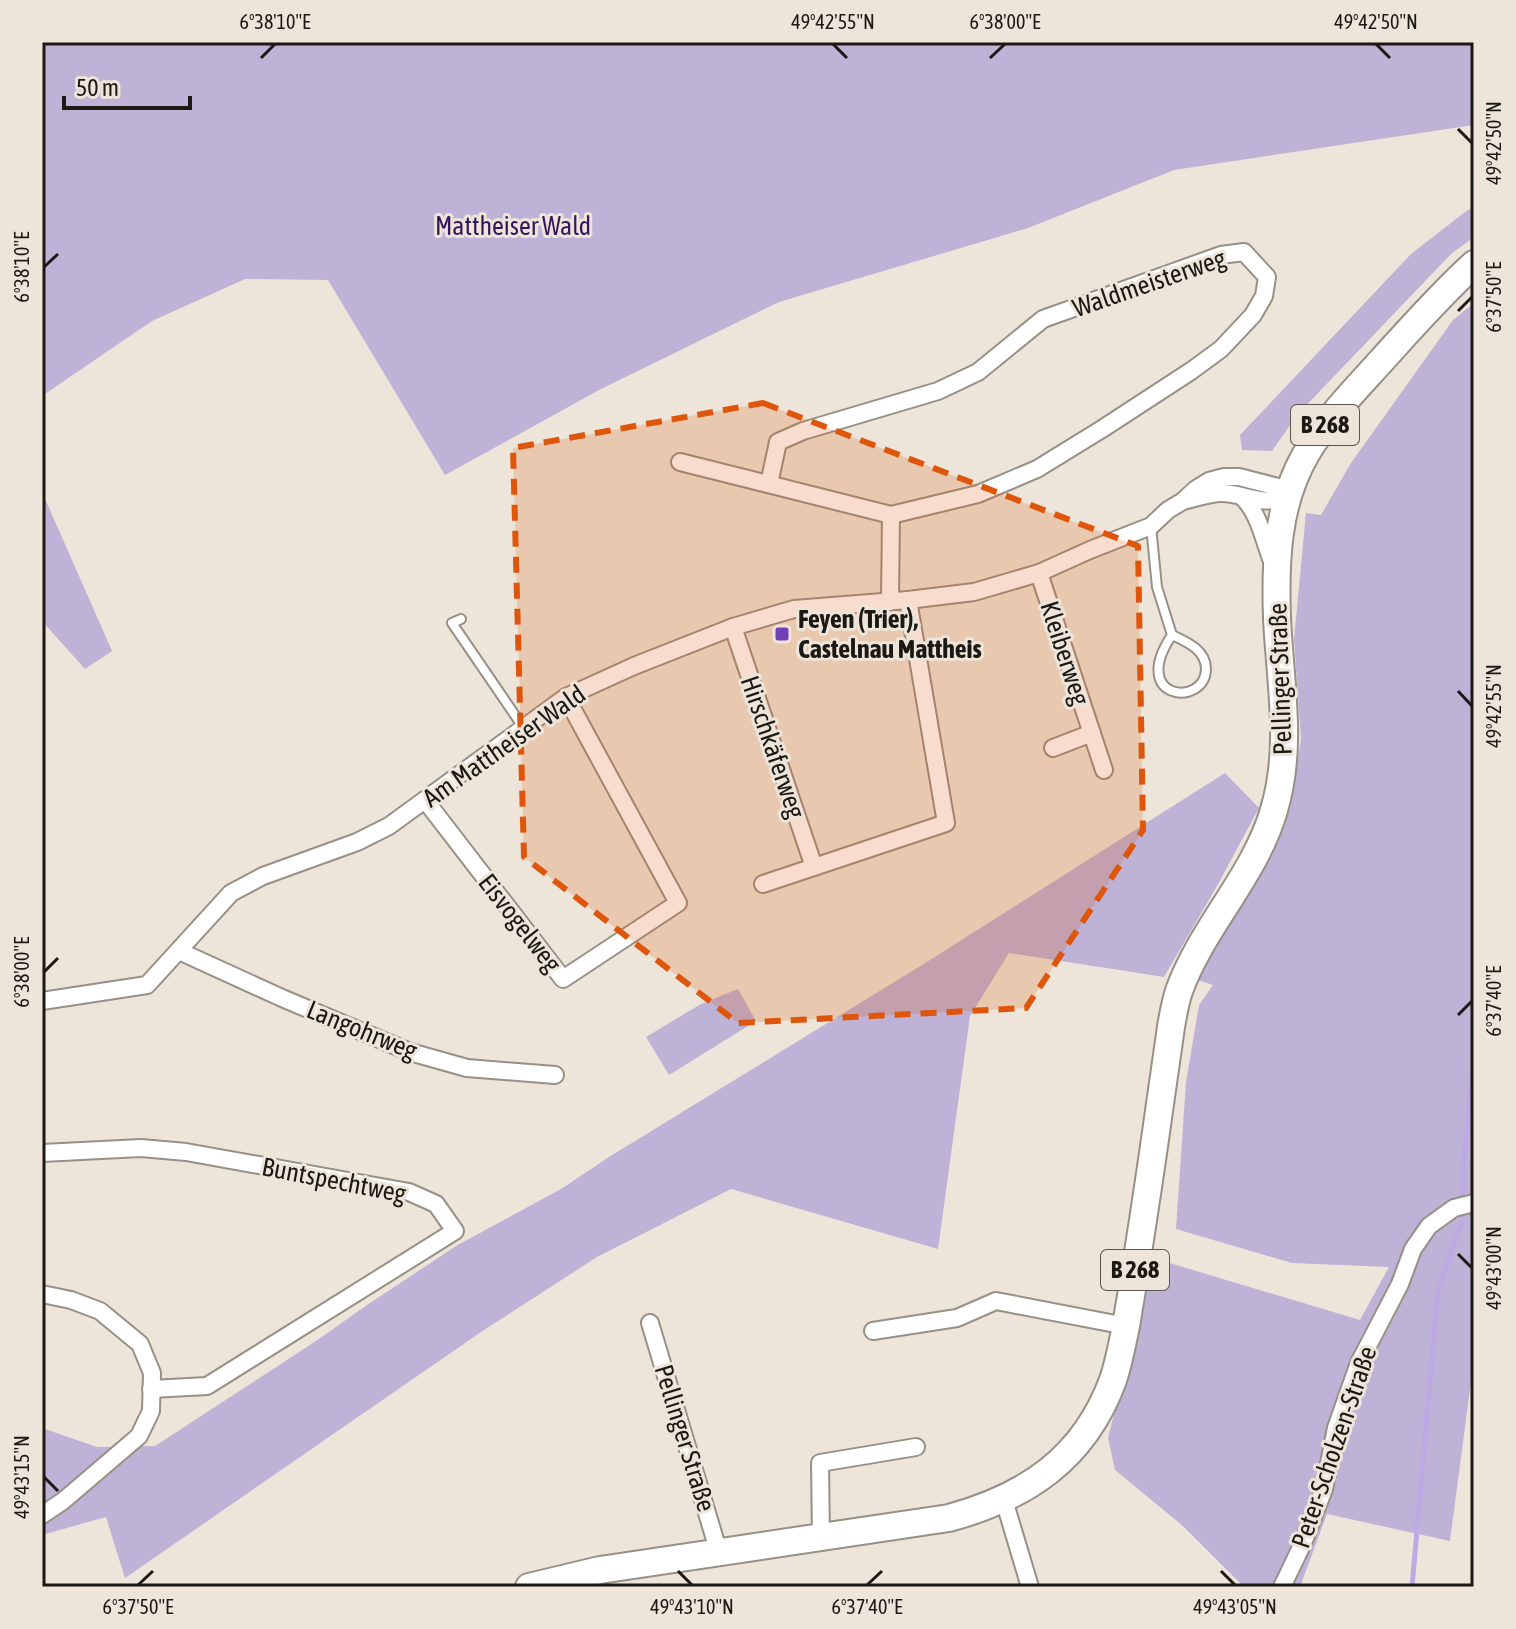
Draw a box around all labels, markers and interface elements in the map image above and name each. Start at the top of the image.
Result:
text: 6°38'10"E [240,10,311,33]
text: 49°42'55"N [791,10,875,33]
text: 6°38'00"E [970,10,1041,33]
text: 49°42'50"N [1334,10,1418,33]
scale bar [64,60,190,110]
text: 50 m [76,74,119,101]
text: 49°42'50"N [1482,101,1505,185]
park label: Mattheiser Wald [435,211,591,241]
text: 6°38'10"E [10,231,33,302]
street label: Waldmeisterweg [1069,243,1230,323]
text: 6°37'50"E [1482,261,1505,332]
road number: B 268 [1291,405,1359,445]
street label: Kleiberweg [1034,597,1096,709]
street label: Pellinger Straße [1262,603,1298,755]
place label: Feyen (Trier), Castelnau Mattheis [798,604,982,664]
marker: Feyen (Trier), Castelnau Mattheis [773,625,791,643]
text: 49°42'55"N [1482,664,1505,748]
street label: Hirschkäferweg [735,672,812,823]
street label: Am Mattheiser Wald [417,679,591,813]
street label: Eisvogelweg [472,868,568,979]
text: 6°38'00"E [10,936,33,1007]
text: 6°37'40"E [1482,965,1505,1036]
street label: Langohrweg [303,994,422,1066]
street label: Buntspechtweg [259,1151,409,1209]
text: 49°43'00"N [1482,1226,1505,1310]
road number: B 268 [1101,1250,1169,1290]
street label: Peter-Scholzen-Straße [1285,1342,1383,1552]
street label: Pellinger Straße [648,1361,722,1515]
text: 49°43'15"N [10,1435,33,1519]
text: 6°37'50"E [103,1595,174,1618]
text: 49°43'10"N [650,1595,734,1618]
text: 6°37'40"E [832,1595,903,1618]
text: 49°43'05"N [1193,1595,1277,1618]

